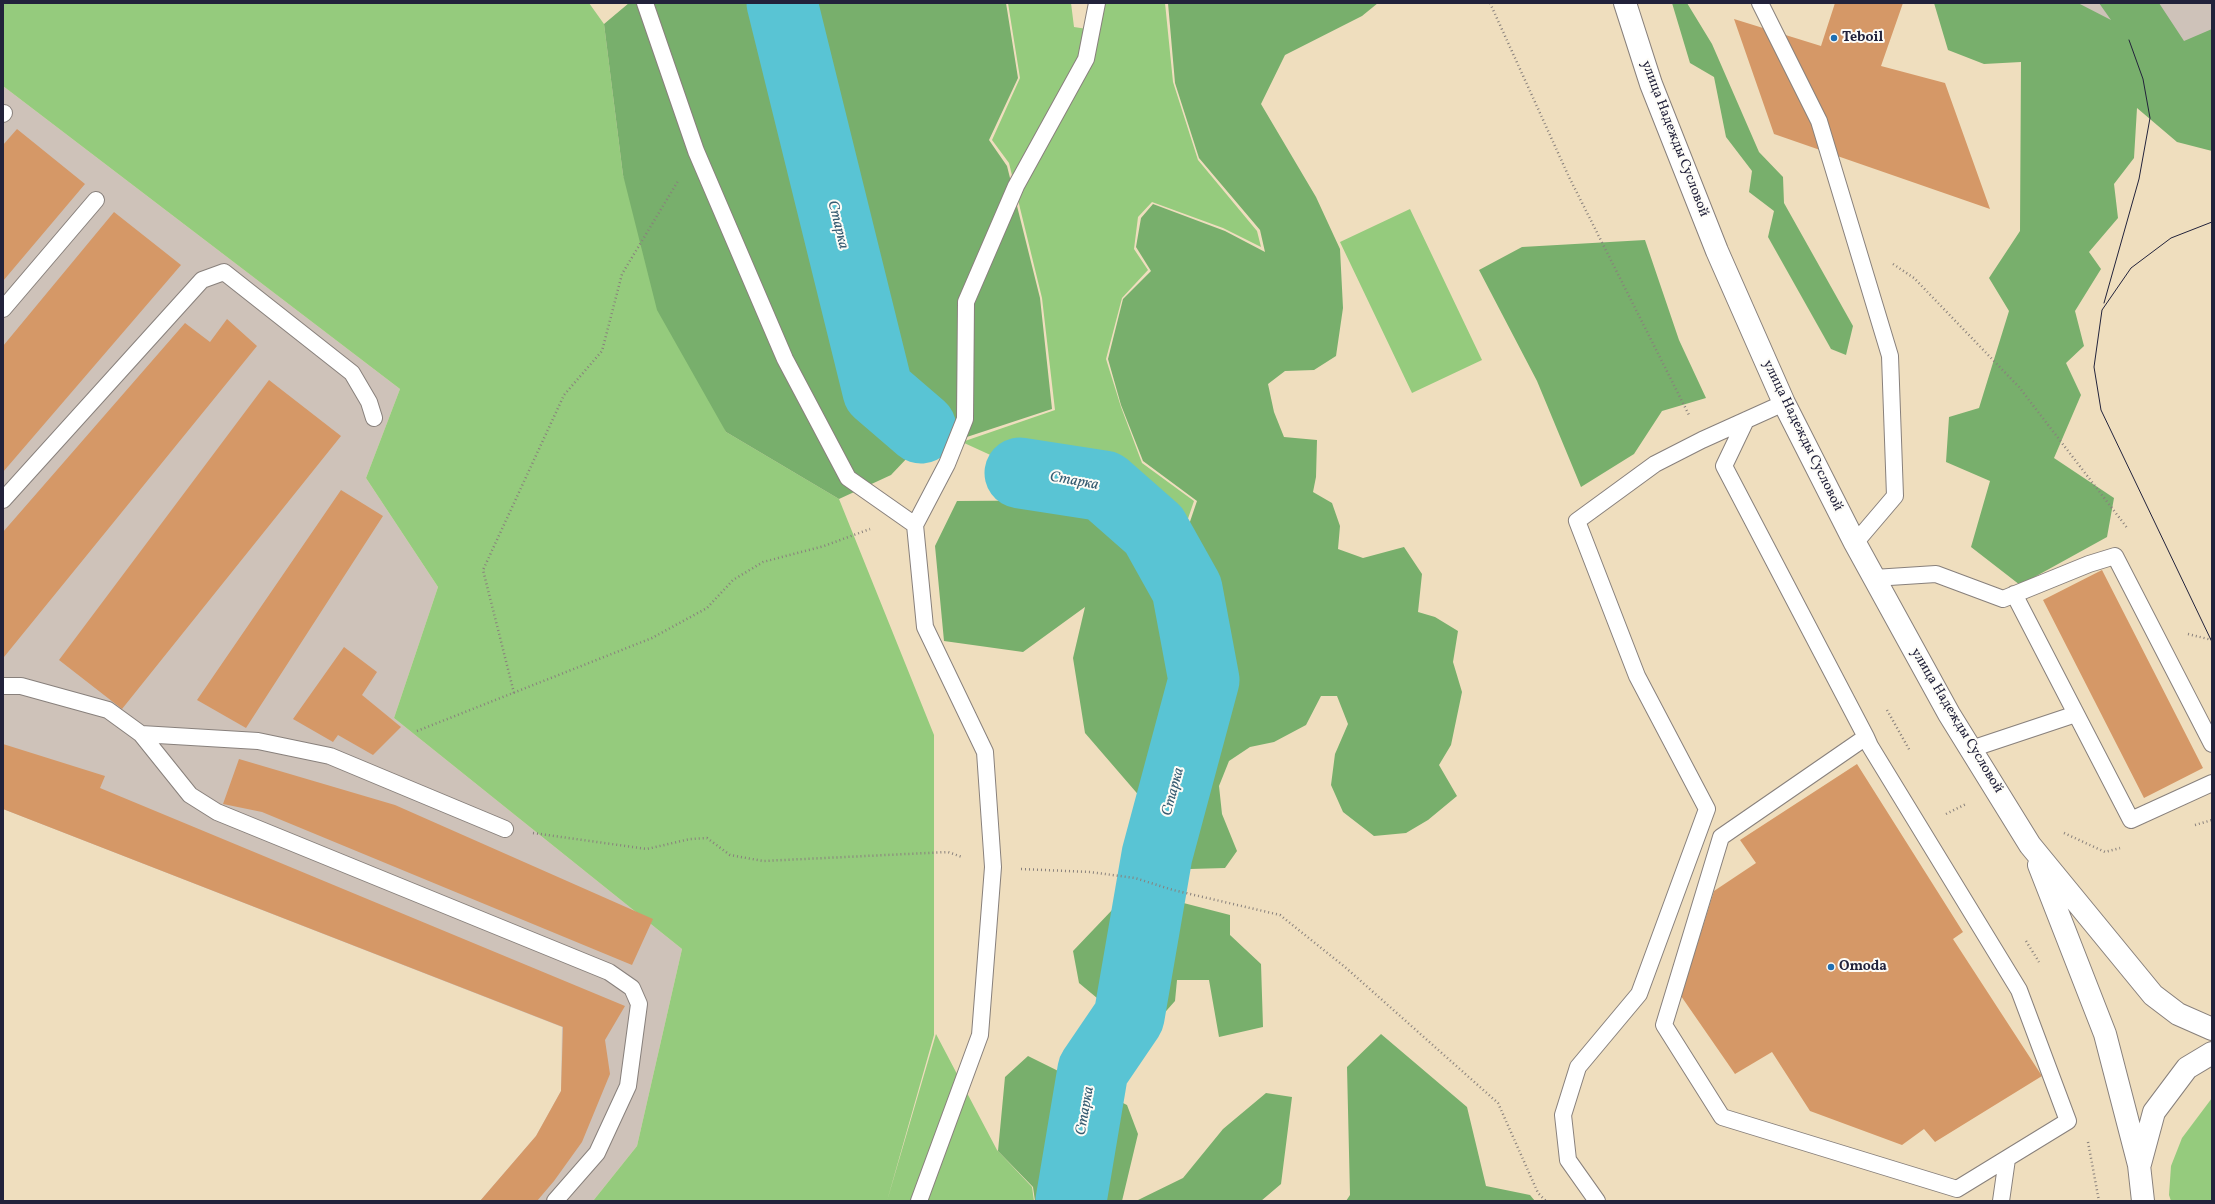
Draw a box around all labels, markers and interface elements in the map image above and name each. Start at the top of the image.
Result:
place label: Teboil [1842,30,1883,46]
marker: Teboil [1829,33,1839,43]
street label: улица Надежды Сусловой [1636,58,1712,220]
water label: Старка [822,199,852,251]
street label: улица Надежды Сусловой [1758,358,1846,514]
water label: Старка [1048,469,1100,495]
street label: улица Надежды Сусловой [1906,646,2006,796]
water label: Старка [1159,766,1189,818]
place label: Omoda [1839,959,1887,975]
marker: Omoda [1826,962,1836,972]
water label: Старка [1073,1085,1099,1137]

